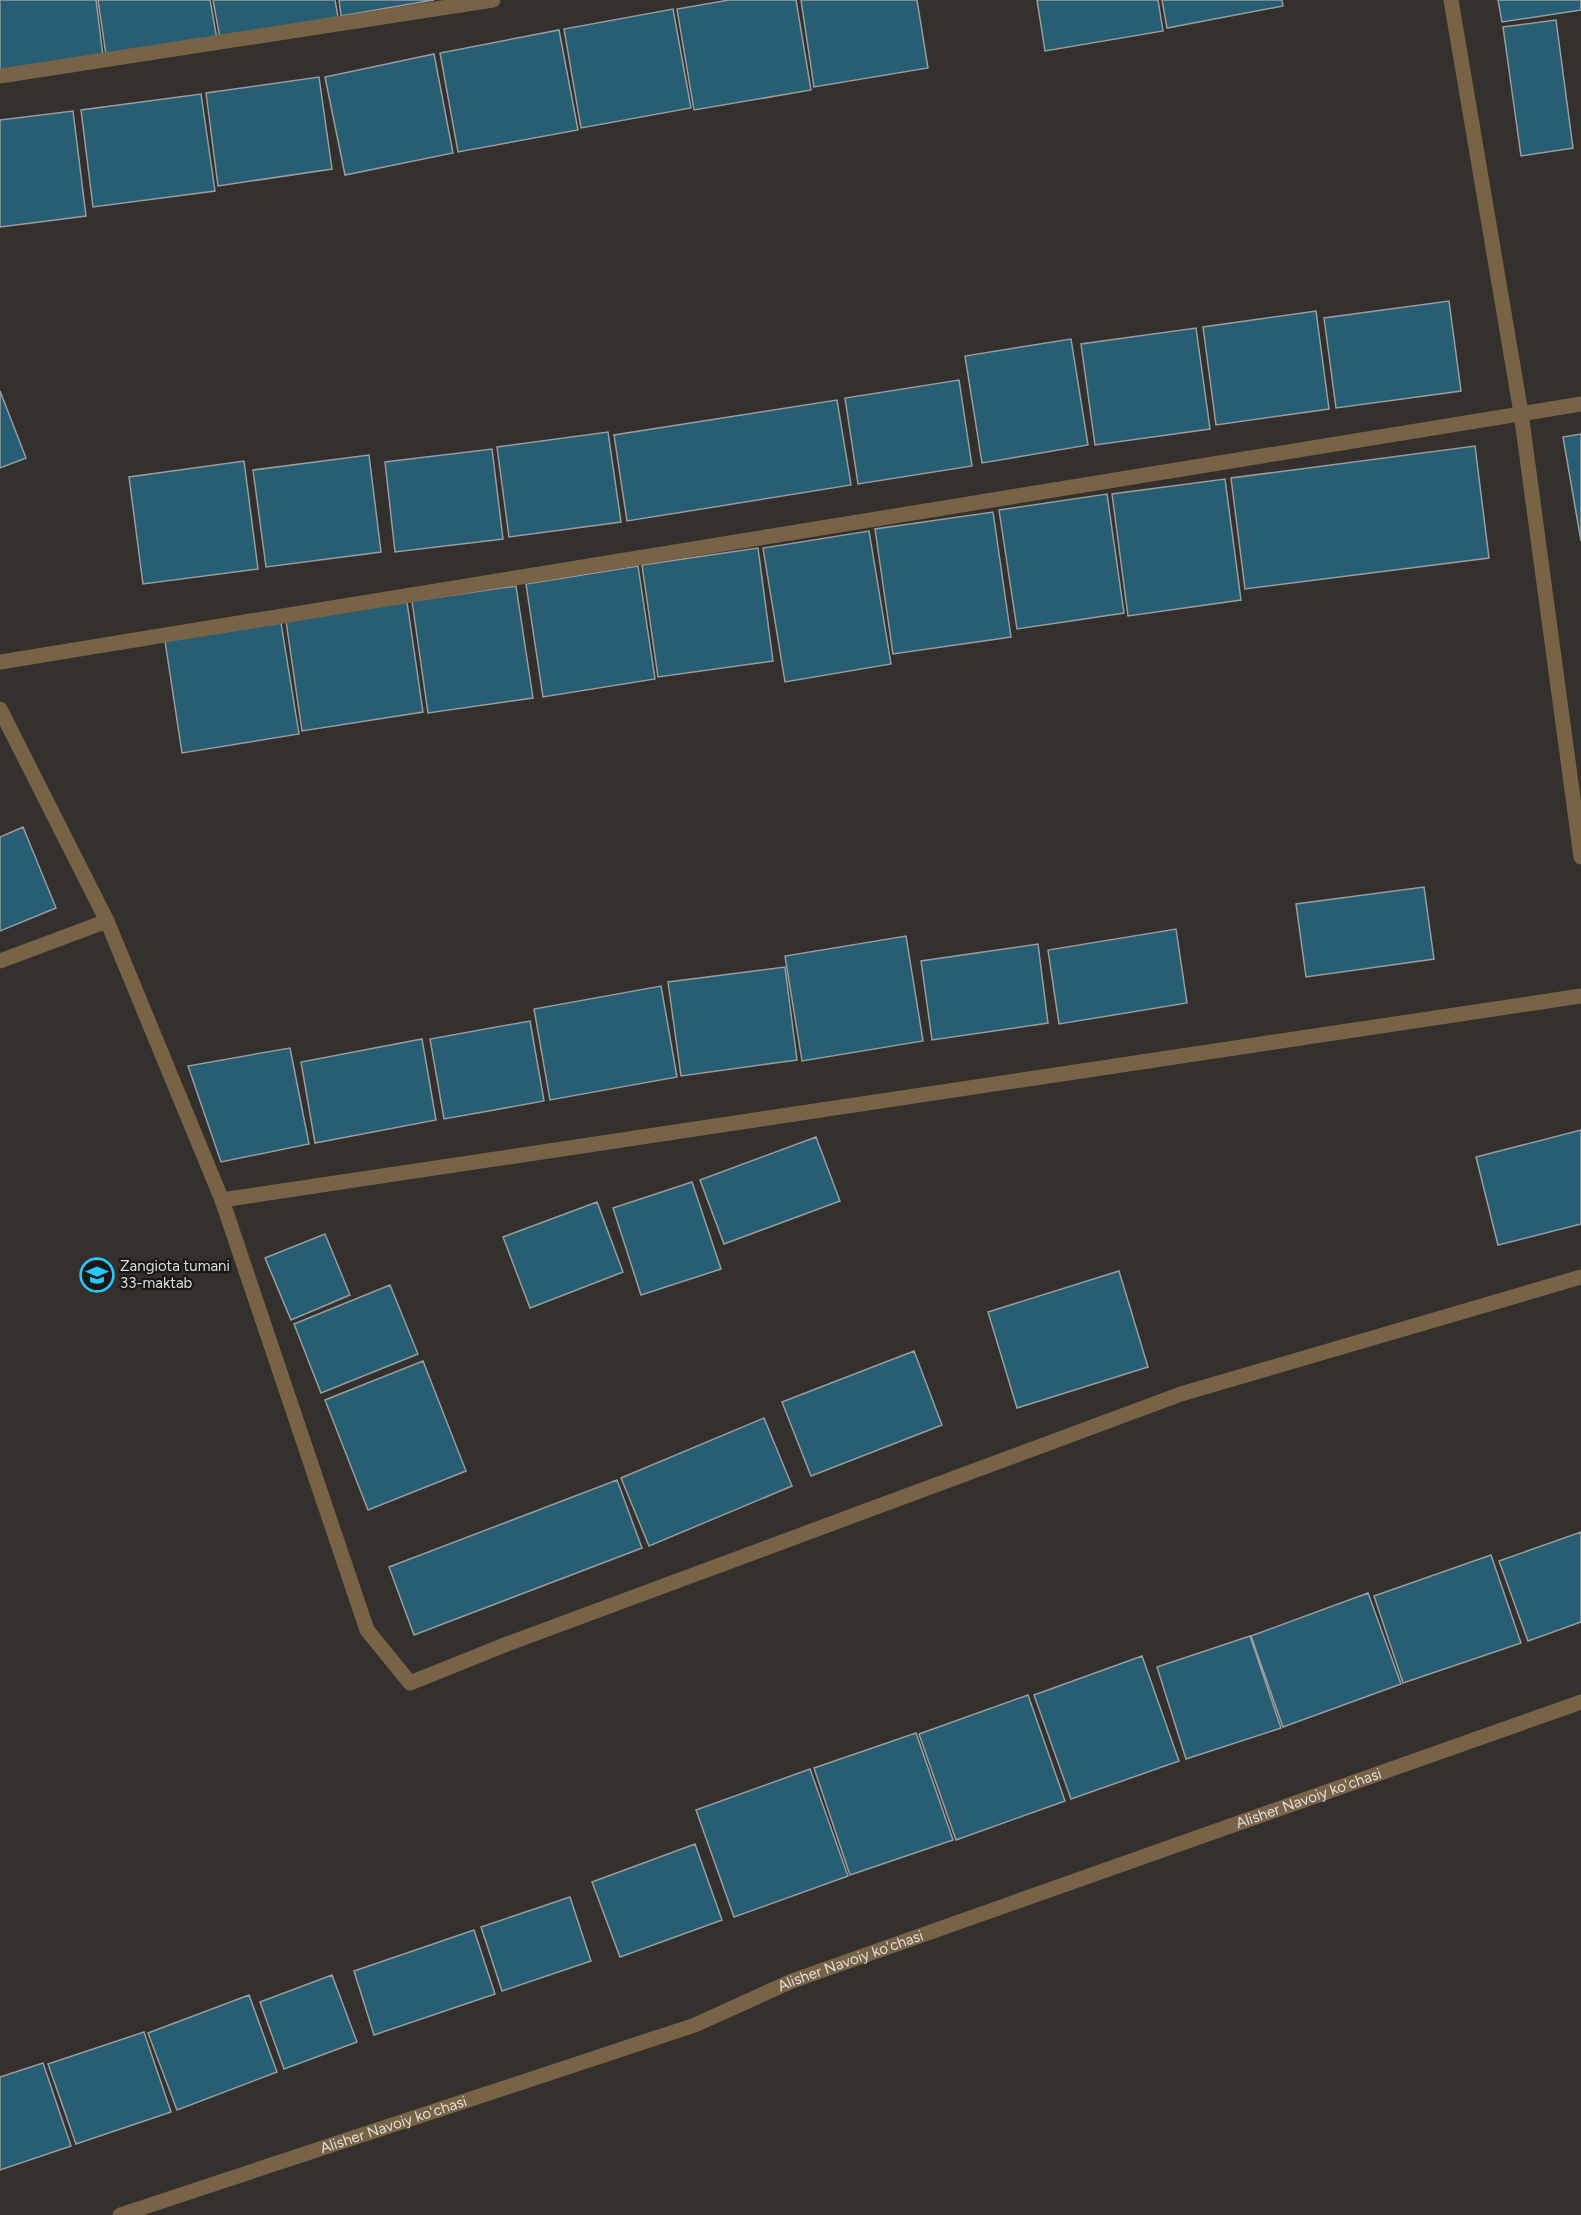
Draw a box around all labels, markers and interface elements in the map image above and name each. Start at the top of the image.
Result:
school or university icon: Zangiota tumani 33-maktab [79,1257,115,1293]
place label: Zangiota tumani 33-maktab [120,1257,230,1292]
street label: Alisher Navoiy ko'chasi [1233,1764,1384,1832]
street label: Alisher Navoiy ko'chasi [775,1926,926,1995]
street label: Alisher Navoiy ko'chasi [318,2092,469,2157]

